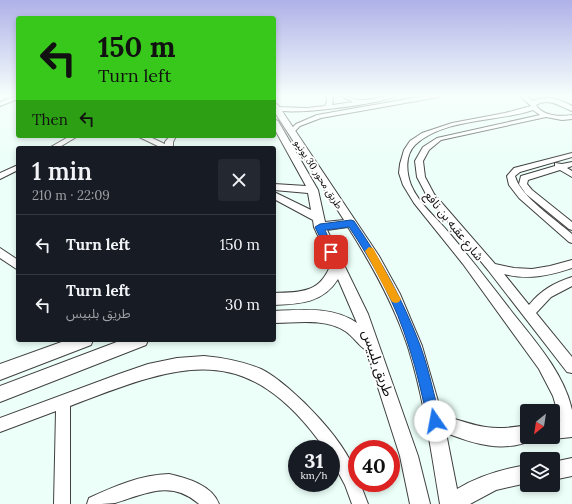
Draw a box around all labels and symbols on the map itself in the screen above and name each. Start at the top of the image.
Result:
street label: طريق محور 30 يونيو [291,137,346,212]
street label: شارع عقبه بن نافع [420,188,487,265]
pin [314,235,348,269]
street label: طريق بلبيس [357,327,398,399]
position arrow [414,400,456,442]
north arrow [520,404,560,444]
speed limit sign: 40 [348,440,400,492]

